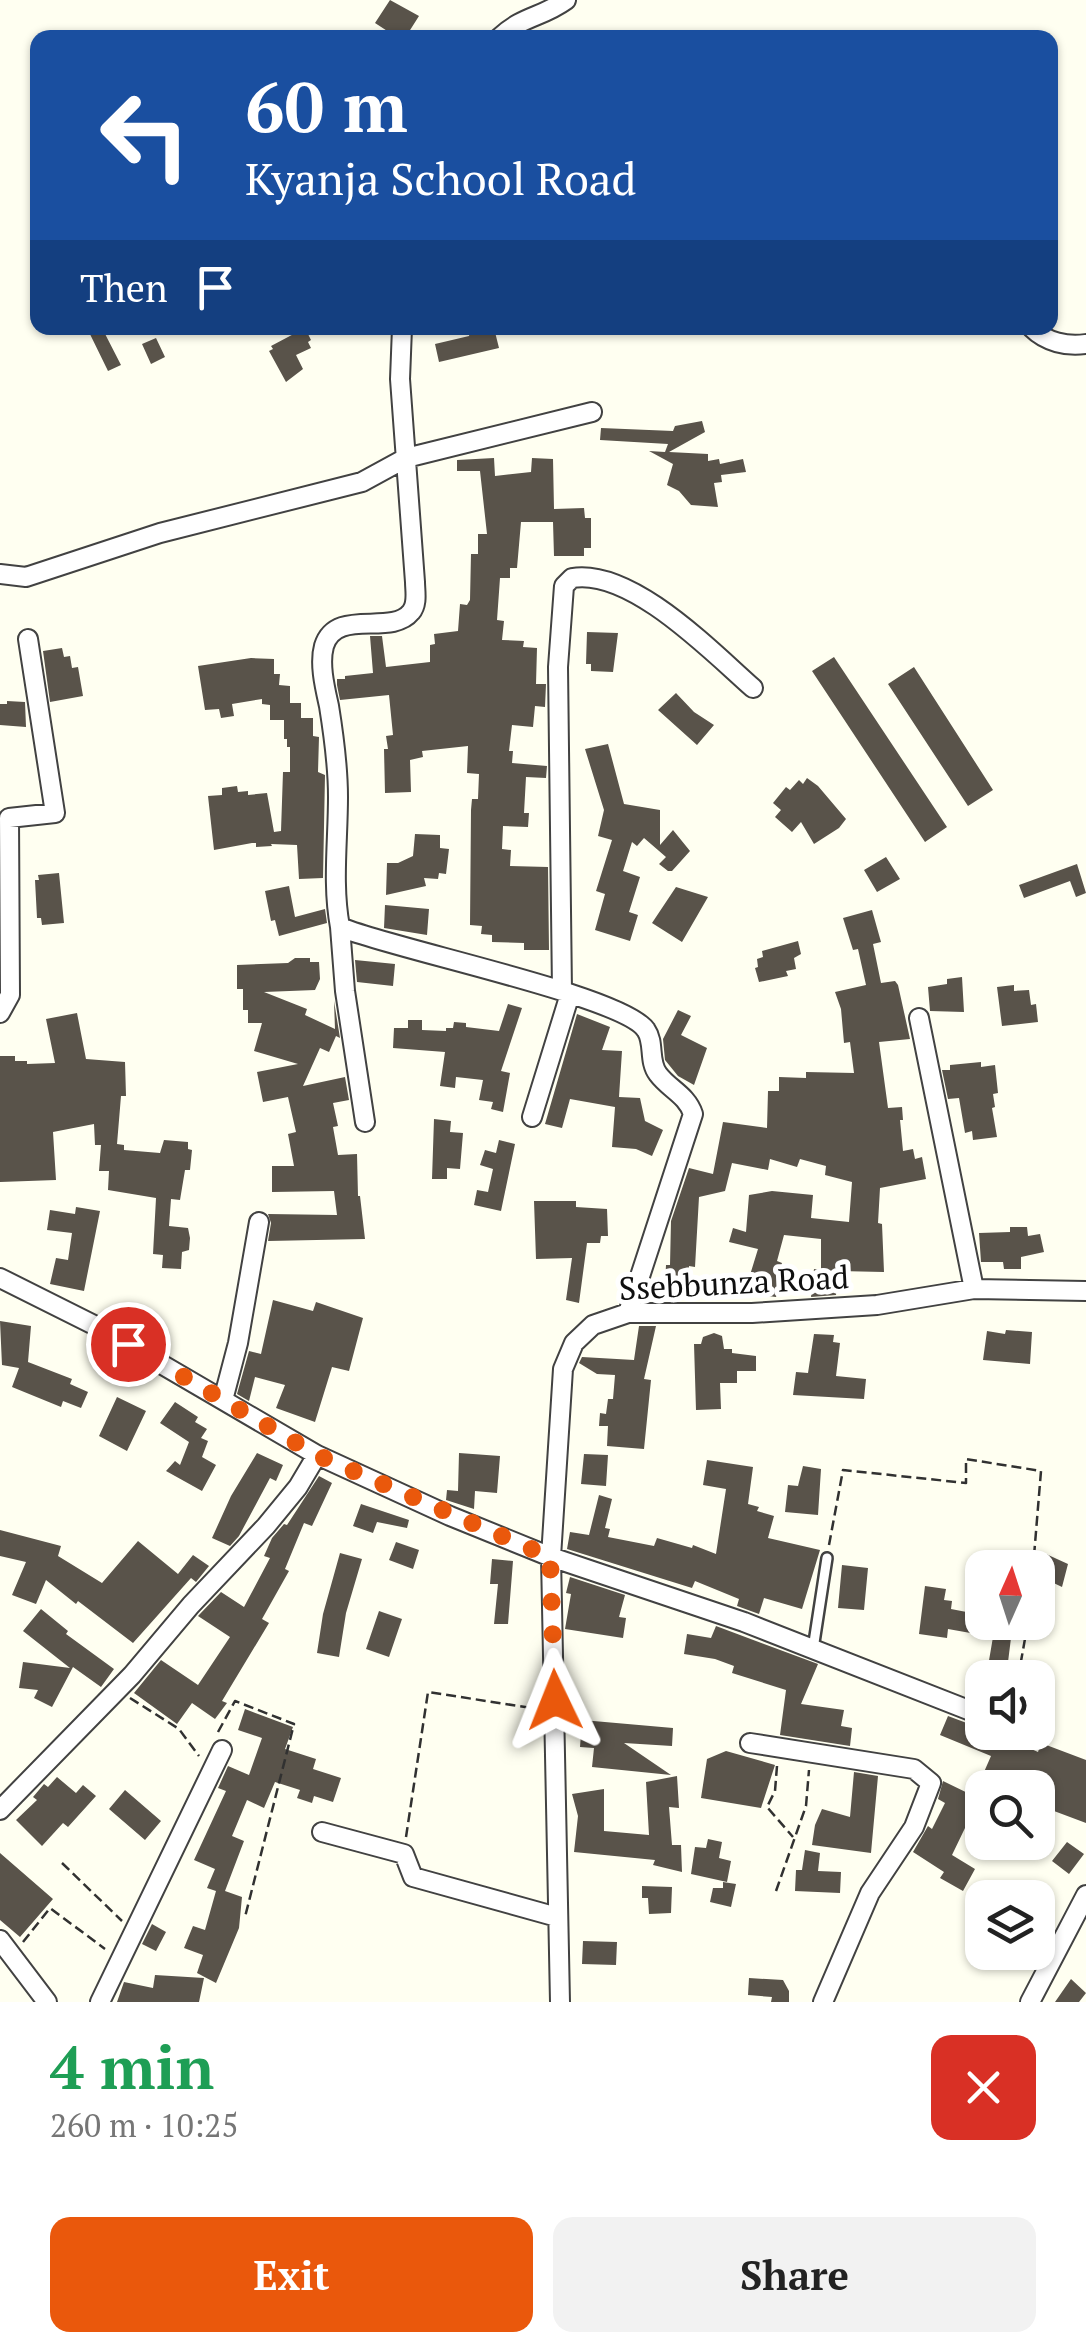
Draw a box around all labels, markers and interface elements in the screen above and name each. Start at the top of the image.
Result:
text: 60 m [245,59,408,152]
icon: left [80,70,210,200]
text: Kyanja School Road [245,148,637,208]
icon: arrive [188,260,243,315]
text: Then [80,263,168,313]
street label: Ssebbunza Road [618,1255,850,1309]
pin [86,1302,171,1387]
icon: arrive [101,1317,156,1372]
north arrow [965,1550,1055,1640]
map controls [965,1550,1055,1970]
position arrow [503,1648,607,1752]
button: sound [965,1660,1055,1750]
button: search [965,1770,1055,1860]
button: layers [965,1880,1055,1970]
text: 4 min [50,2027,214,2106]
button: close [931,2035,1036,2140]
text: 260 m · 10:25 [50,2104,238,2146]
button: Exit [50,2217,533,2332]
button: Share [553,2217,1036,2332]

